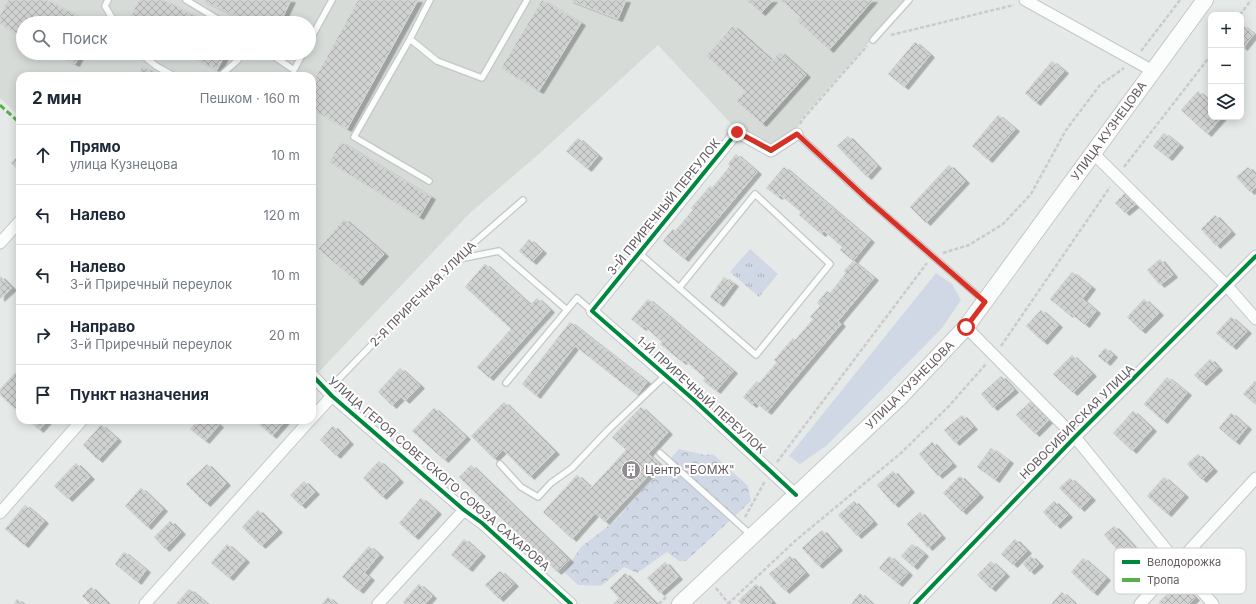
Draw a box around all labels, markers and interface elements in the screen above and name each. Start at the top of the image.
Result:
map controls [1208,12,1244,120]
button: + [1208,12,1244,48]
search box [16,16,316,60]
icon: search [30,27,52,49]
text: Поиск [62,29,108,48]
button: − [1208,48,1244,84]
street label: УЛИЦА КУЗНЕЦОВА [1068,78,1150,183]
button: layers [1208,84,1244,120]
text: 2 мин [32,88,82,108]
text: Пешком · 160 m [200,90,300,106]
route end [728,123,746,141]
street label: 3-Й ПРИРЕЧНЫЙ ПЕРЕУЛОК [604,136,723,278]
text: Прямо [70,137,121,156]
icon: ahead [32,144,54,166]
text: 10 m [271,147,300,163]
text: улица Кузнецова [70,156,178,172]
icon: left [32,204,54,226]
text: Налево [70,205,126,224]
text: 120 m [264,207,300,223]
street label: 2-Я ПРИРЕЧНАЯ УЛИЦА [367,238,479,350]
text: Налево [70,257,126,276]
icon: left [32,264,54,286]
text: 10 m [271,267,300,283]
text: 3-й Приречный переулок [70,276,232,292]
text: Направо [70,317,135,336]
route start [957,318,975,336]
icon: right [32,324,54,346]
text: 20 m [269,327,300,343]
street label: 1-Й ПРИРЕЧНЫЙ ПЕРЕУЛОК [634,333,769,457]
text: 3-й Приречный переулок [70,336,232,352]
street label: УЛИЦА КУЗНЕЦОВА [862,337,957,432]
street label: НОВОСИБИРСКАЯ УЛИЦА [1016,361,1137,482]
street label: УЛИЦА ГЕРОЯ СОВЕТСКОГО СОЮЗА САХАРОВА [326,373,553,574]
icon: arrive [32,384,54,406]
text: Пункт назначения [70,385,209,404]
building icon: Центр "БОМЖ" [620,459,642,481]
place label: Центр "БОМЖ" [645,462,735,477]
legend [1114,548,1246,594]
text: Велодорожка [1147,555,1221,569]
text: Тропа [1147,573,1179,587]

